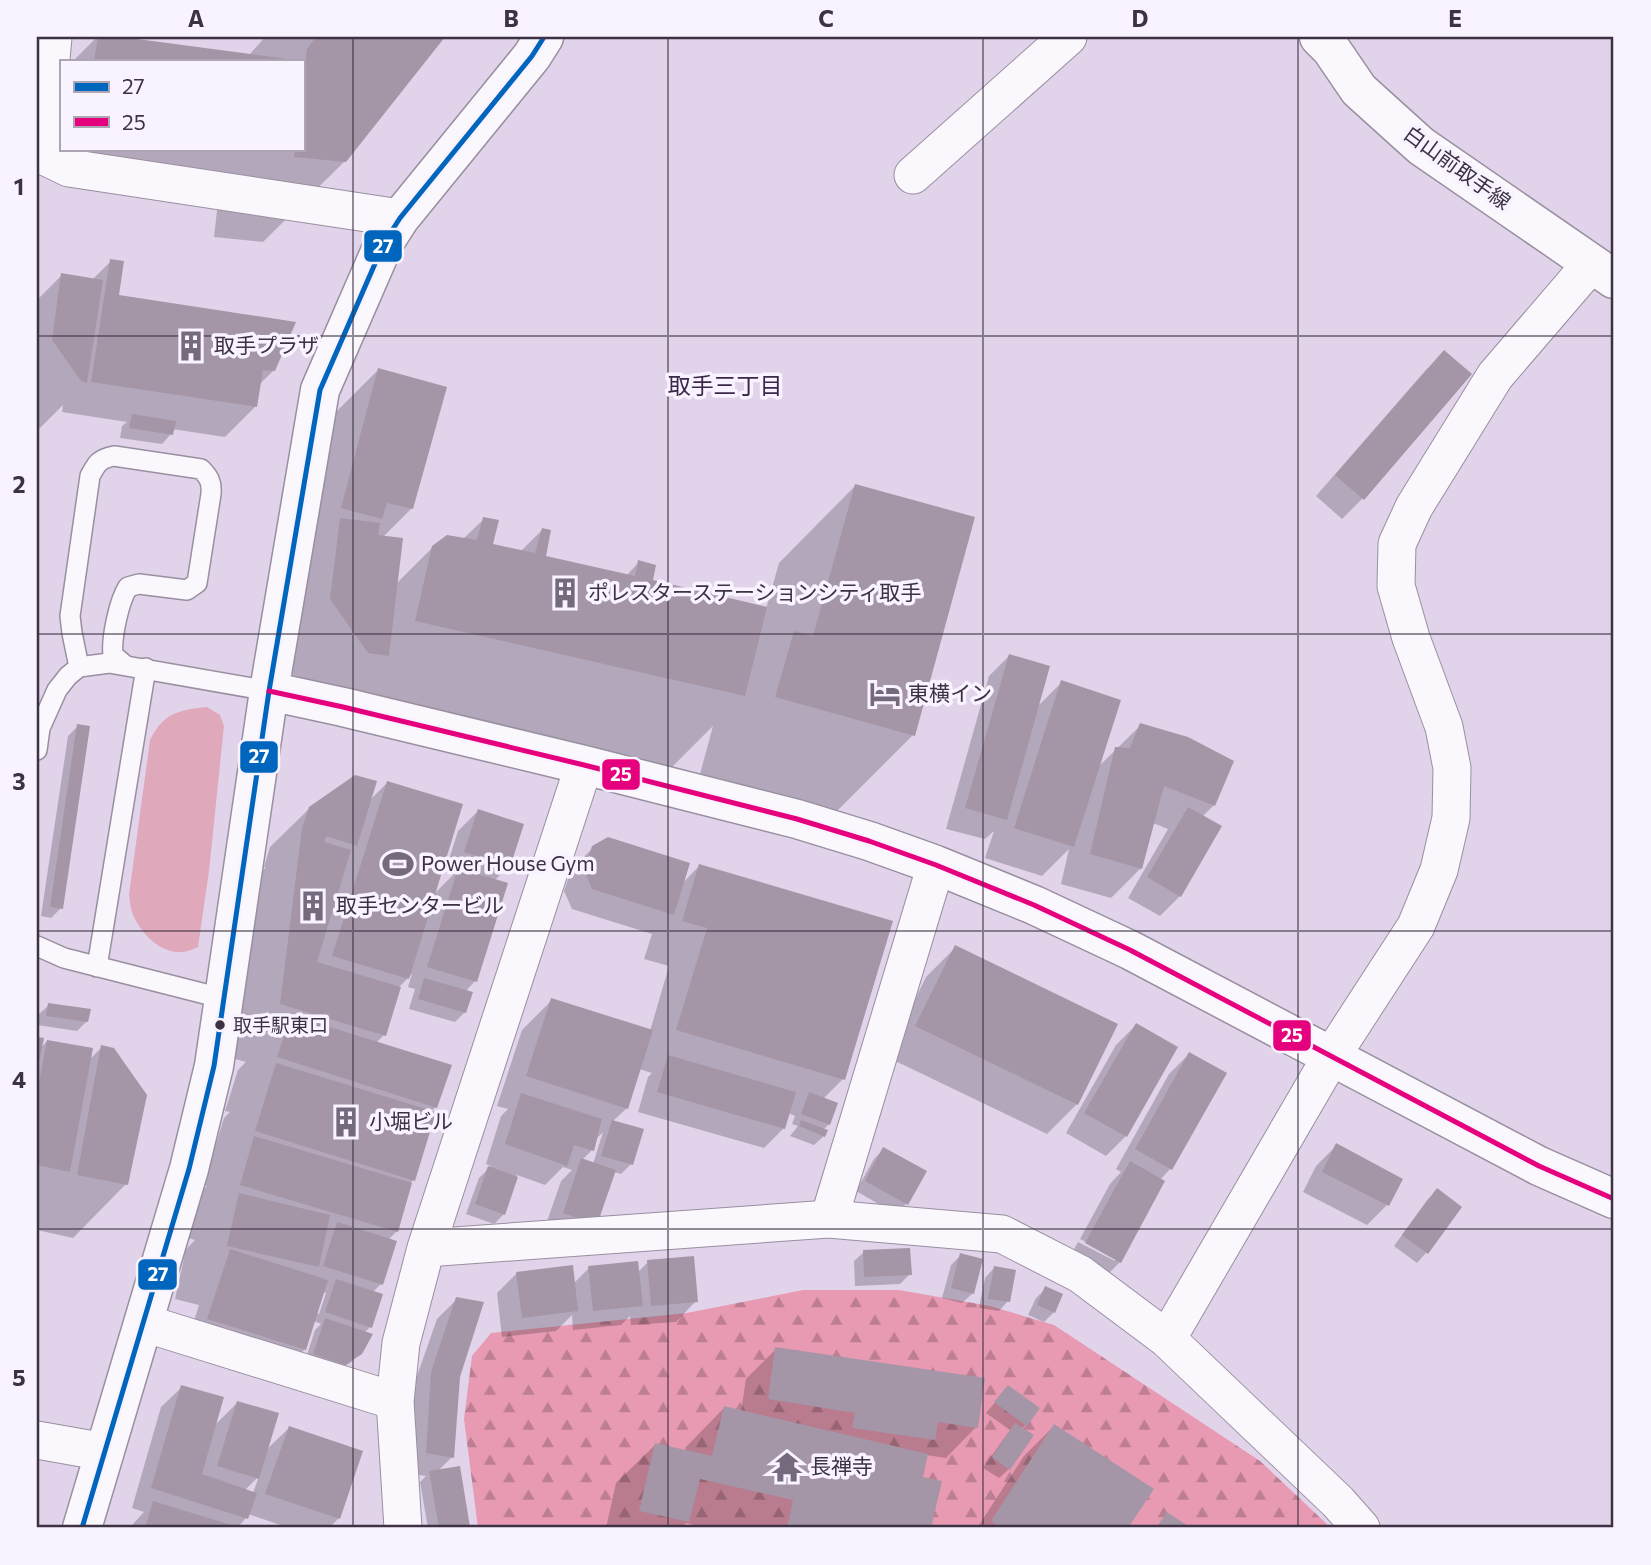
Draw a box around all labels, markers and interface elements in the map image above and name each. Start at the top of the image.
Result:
text: A [188,4,205,32]
text: B [503,4,519,32]
text: C [818,4,834,32]
text: D [1132,4,1149,32]
text: E [1448,4,1462,32]
legend [60,60,304,150]
text: 27 [122,73,145,98]
text: 25 [122,109,146,134]
street label: 白山前取手線 [1400,120,1516,214]
text: 1 [14,172,24,200]
line badge: 27 [363,229,403,263]
text: 27 [372,234,394,257]
building icon: 取手プラザ [174,329,208,363]
place label: 取手プラザ [214,332,319,357]
district label: 取手三丁目 [668,371,783,399]
text: 2 [12,470,26,498]
building icon: ポレスターステーションシティ取手 [548,576,582,610]
place label: ポレスターステーションシティ取手 [588,579,921,604]
hotel icon: 東横イン [868,677,902,711]
place label: 東横イン [908,680,992,705]
line badge: 27 [239,740,279,774]
text: 27 [248,744,270,767]
line badge: 25 [601,758,641,791]
text: 25 [610,762,632,785]
text: 3 [12,767,26,795]
sports icon: Power House Gym [381,847,415,881]
place label: Power House Gym [421,850,595,875]
building icon: 取手センタービル [296,889,330,923]
place label: 取手センタービル [336,892,504,917]
place label: 取手駅東口 [233,1013,328,1036]
marker: 取手駅東口 [213,1018,227,1032]
line badge: 25 [1272,1019,1312,1052]
text: 25 [1281,1023,1303,1046]
text: 4 [12,1065,26,1093]
building icon: 小堀ビル [329,1105,363,1139]
place label: 小堀ビル [369,1108,453,1133]
line badge: 27 [137,1258,178,1291]
text: 27 [147,1262,169,1285]
text: 5 [12,1363,26,1391]
temple icon: 長禅寺 [770,1450,804,1484]
place label: 長禅寺 [810,1453,873,1478]

